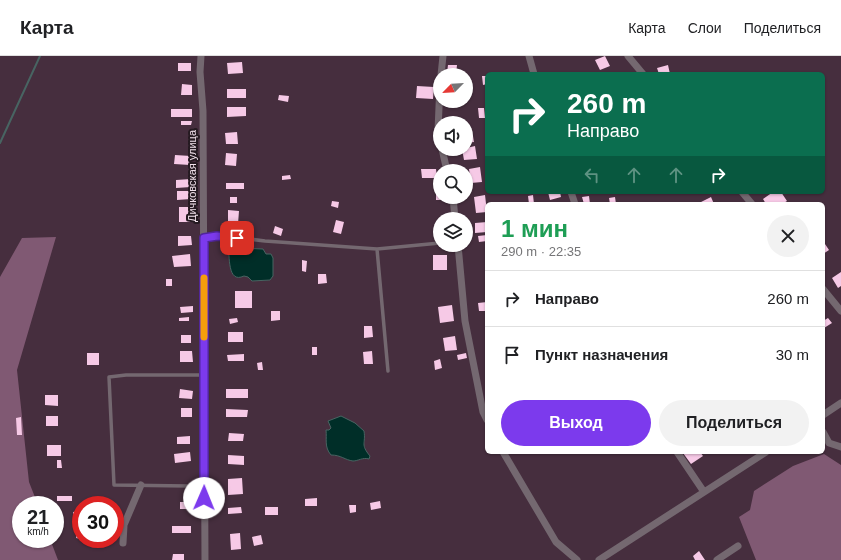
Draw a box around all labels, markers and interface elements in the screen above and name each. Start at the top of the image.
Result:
text: Карта [20,17,74,38]
text: Карта [628,20,666,36]
text: Слои [688,20,722,36]
text: Поделиться [744,20,821,36]
north arrow [433,68,473,108]
map controls [433,68,473,252]
icon: right [501,88,553,140]
text: 260 m [567,88,646,119]
button: sound [433,116,473,156]
text: Направо [567,121,639,141]
street label: Дичковская улица [186,129,198,222]
button: search [433,164,473,204]
icon: left [581,164,603,186]
icon: ahead [623,164,645,186]
icon: ahead [665,164,687,186]
icon: right [707,164,729,186]
button: layers [433,212,473,252]
text: 1 мин [501,215,568,242]
button: close [767,215,809,257]
pin [220,221,254,255]
icon: arrive [226,227,248,249]
text: 290 m · 22:35 [501,244,581,259]
icon: right [501,288,523,310]
text: Направо [535,290,599,307]
text: 260 m [767,290,809,307]
icon: arrive [501,344,523,366]
text: Пункт назначения [535,346,668,363]
text: 30 m [776,346,809,363]
button: Выход [501,400,651,446]
button: Поделиться [659,400,809,446]
position arrow [183,477,225,519]
speed limit sign: 30 [72,496,124,548]
text: 21 [27,506,49,528]
text: km/h [27,526,49,537]

